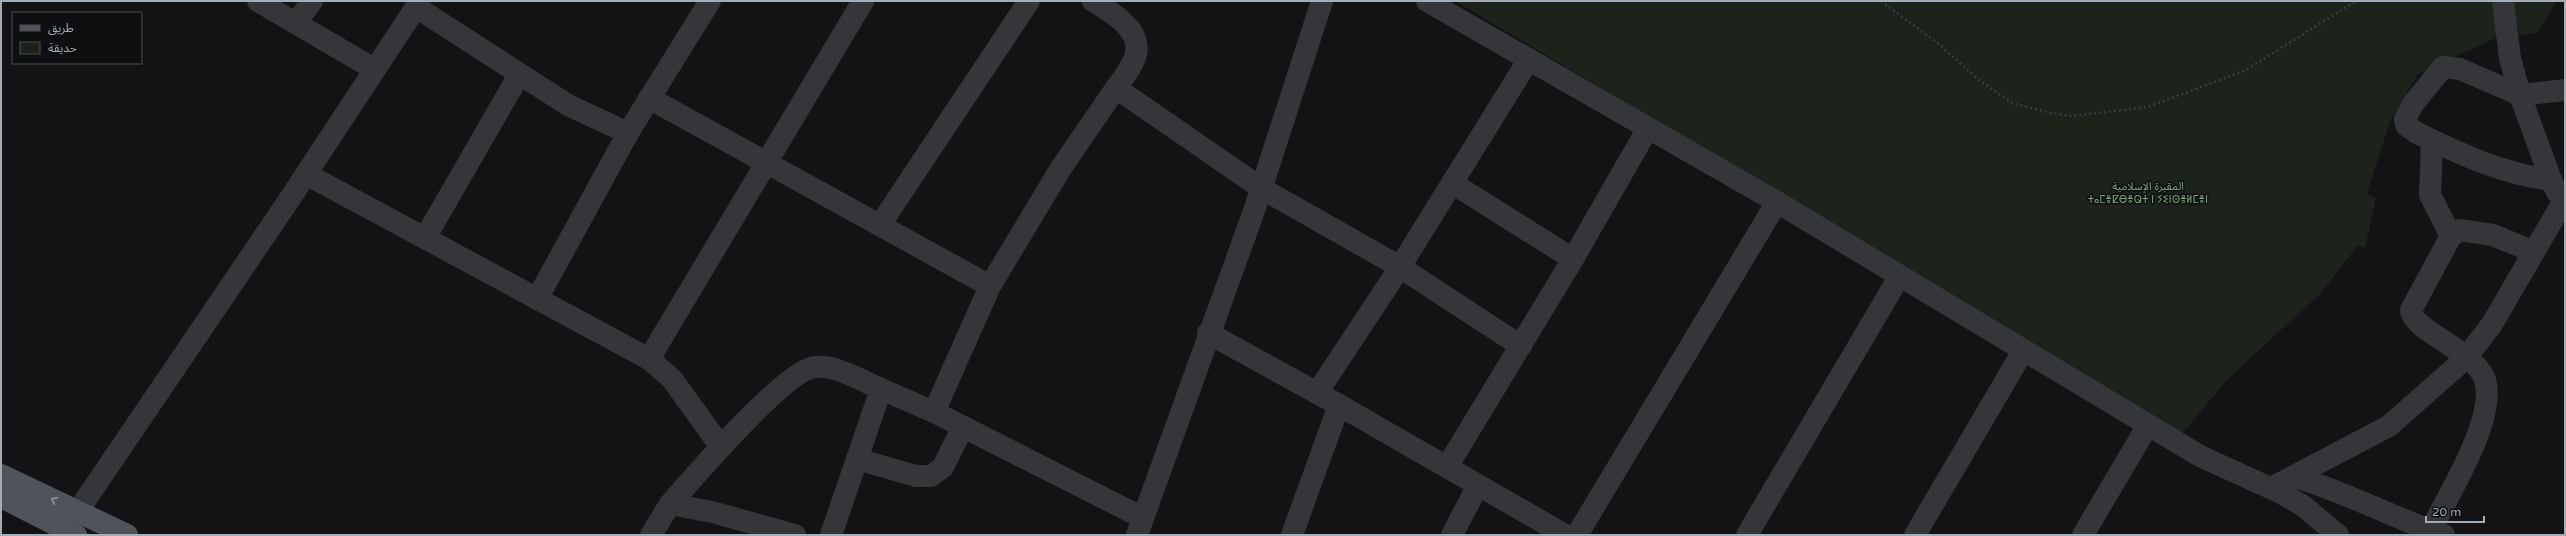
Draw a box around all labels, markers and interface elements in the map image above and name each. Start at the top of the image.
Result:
legend [12,12,142,64]
text: طريق [48,21,74,36]
text: حديقة [48,41,77,55]
park label: المقبرة الإسلامية ⵜⴰⵎⴻⵇⴱⴻⵕⵜ ⵏ ⵢⵉⵏⵙⴻⵍⵎⴻⵏ [2088,180,2208,206]
one-way arrow [50,497,58,505]
scale bar [2426,498,2484,524]
text: 20 m [2432,505,2461,519]

